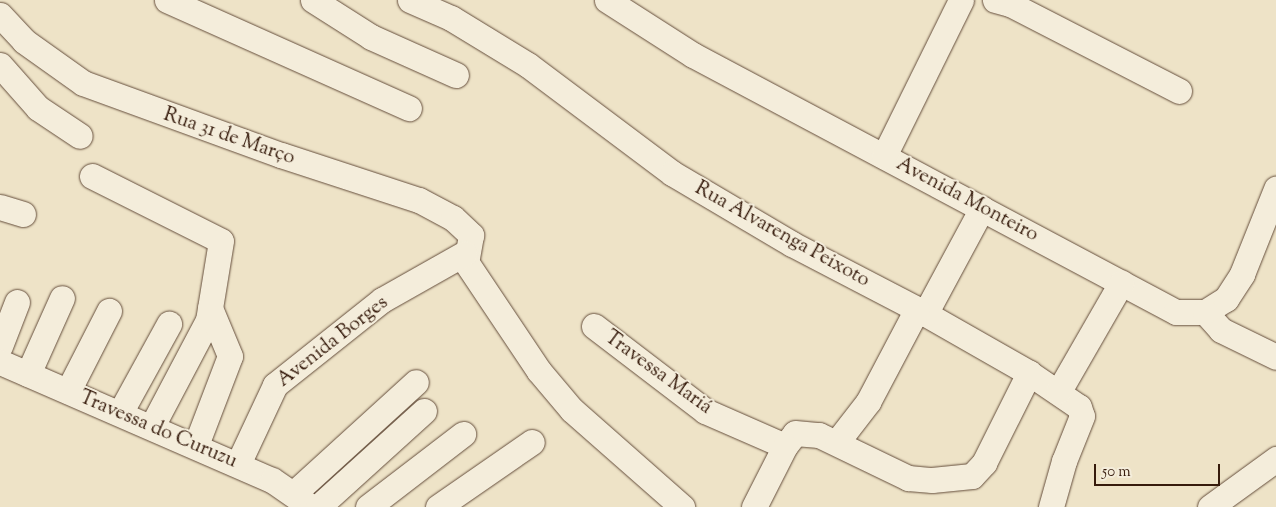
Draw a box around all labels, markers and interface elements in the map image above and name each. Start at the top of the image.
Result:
street label: Rua 31 de Março [160,103,298,171]
street label: Avenida Monteiro [892,152,1042,248]
street label: Rua Alvarenga Peixoto [690,177,874,293]
street label: Avenida Borges [273,291,393,393]
street label: Travessa Mariá [600,326,716,420]
street label: Travessa do Curuzu [76,386,240,474]
scale bar [1096,454,1222,486]
text: 50 m [1102,462,1131,483]

